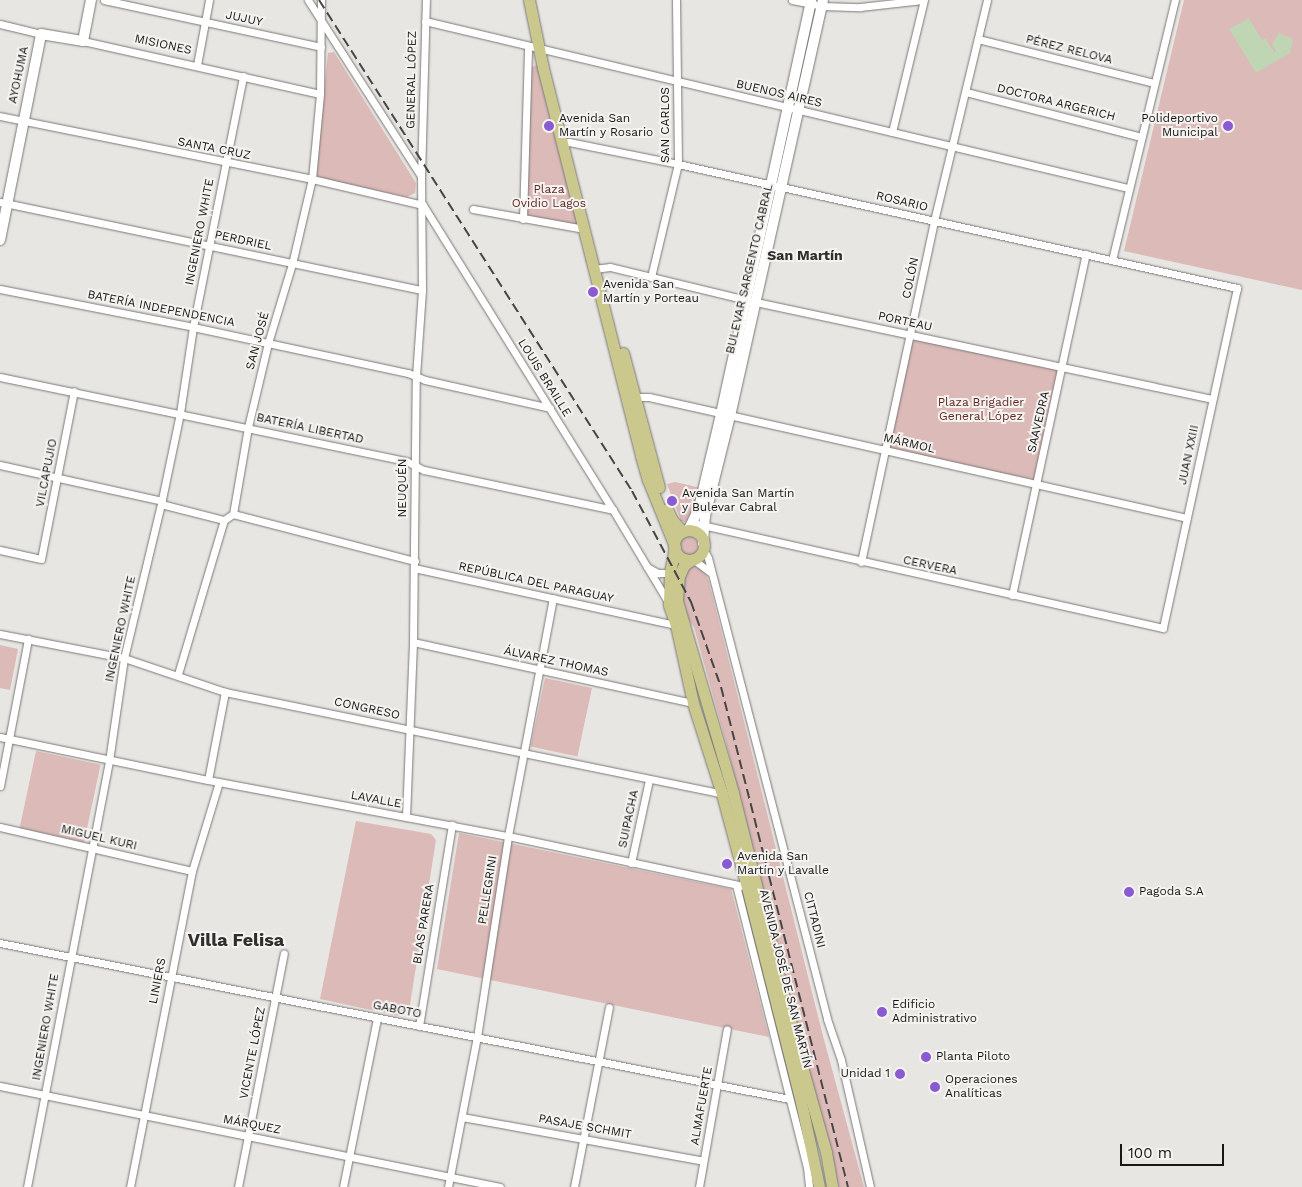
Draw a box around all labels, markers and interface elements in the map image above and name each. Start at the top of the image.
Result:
street label: JUJUY [224,8,264,30]
street label: GENERAL LÓPEZ [404,31,420,129]
street label: MISIONES [133,32,193,58]
street label: PÉREZ RELOVA [1024,32,1114,68]
street label: AYOHUMA [6,45,32,105]
street label: BUENOS AIRES [734,77,824,111]
street label: DOCTORA ARGERICH [995,81,1117,125]
street label: SAN CARLOS [659,87,673,163]
place label: Avenida San Martín y Rosario [559,112,654,140]
place label: Polideportivo Municipal [1141,112,1218,140]
marker: Avenida San Martín y Rosario [543,120,555,132]
marker: Polideportivo Municipal [1222,120,1234,132]
street label: SANTA CRUZ [176,135,252,163]
street label: INGENIERO WHITE [183,177,217,287]
park label: Plaza Ovidio Lagos [512,183,586,211]
street label: BULEVAR SARGENTO CABRAL [723,183,777,355]
street label: ROSARIO [875,189,929,215]
street label: PERDRIEL [213,228,273,254]
district label: San Martín [767,247,843,263]
street label: COLÓN [900,256,922,300]
place label: Avenida San Martín y Porteau [603,278,700,306]
marker: Avenida San Martín y Porteau [587,286,599,298]
street label: BATERÍA INDEPENDENCIA [86,288,236,330]
street label: PORTEAU [877,309,933,335]
street label: SAN JOSÉ [243,310,273,372]
street label: LOUIS BRAILLE [514,336,574,420]
street label: SAAVEDRA [1025,390,1053,454]
park label: Plaza Brigadier General López [938,396,1024,424]
street label: BATERÍA LIBERTAD [255,411,365,447]
street label: JUAN XXIII [1176,424,1202,486]
street label: MÁRMOL [882,431,936,457]
street label: VILCAPUJIO [33,438,61,508]
street label: NEUQUÉN [396,459,410,517]
place label: Avenida San Martín y Bulevar Cabral [682,487,795,515]
marker: Avenida San Martín y Bulevar Cabral [666,495,678,507]
street label: CERVERA [902,553,958,579]
street label: REPÚBLICA DEL PARAGUAY [457,559,615,607]
street label: INGENIERO WHITE [103,574,139,684]
street label: ÁLVAREZ THOMAS [502,644,610,680]
street label: CONGRESO [333,695,401,723]
street label: LAVALLE [349,788,403,812]
street label: SUIPACHA [616,789,642,849]
street label: MIGUEL KURI [59,822,139,854]
place label: Avenida San Martín y Lavalle [737,850,829,878]
street label: PELLEGRINI [475,855,501,925]
marker: Avenida San Martín y Lavalle [721,858,733,870]
street label: BLAS PARERA [411,883,437,965]
place label: Pagoda S.A [1139,885,1204,899]
marker: Pagoda S.A [1123,886,1135,898]
street label: AVENIDA JOSÉ DE SAN MARTÍN [756,888,814,1070]
street label: CITTADINI [800,890,828,950]
district label: Villa Felisa [188,929,284,951]
street label: LINIERS [147,957,169,1005]
street label: INGENIERO WHITE [29,972,63,1082]
street label: GABOTO [372,998,422,1022]
place label: Edificio Administrativo [892,998,977,1026]
street label: VICENTE LÓPEZ [237,1006,269,1100]
marker: Edificio Administrativo [876,1006,888,1018]
place label: Planta Piloto [936,1050,1011,1064]
marker: Planta Piloto [920,1051,932,1063]
street label: ALMAFUERTE [688,1066,716,1146]
place label: Unidad 1 [840,1067,890,1081]
marker: Unidad 1 [894,1068,906,1080]
place label: Operaciones Analíticas [945,1073,1018,1101]
marker: Operaciones Analíticas [929,1081,941,1093]
street label: MÁRQUEZ [222,1112,282,1138]
street label: PASAJE SCHMIT [537,1112,633,1142]
scale bar [1122,1134,1226,1166]
text: 100 m [1128,1144,1172,1162]

